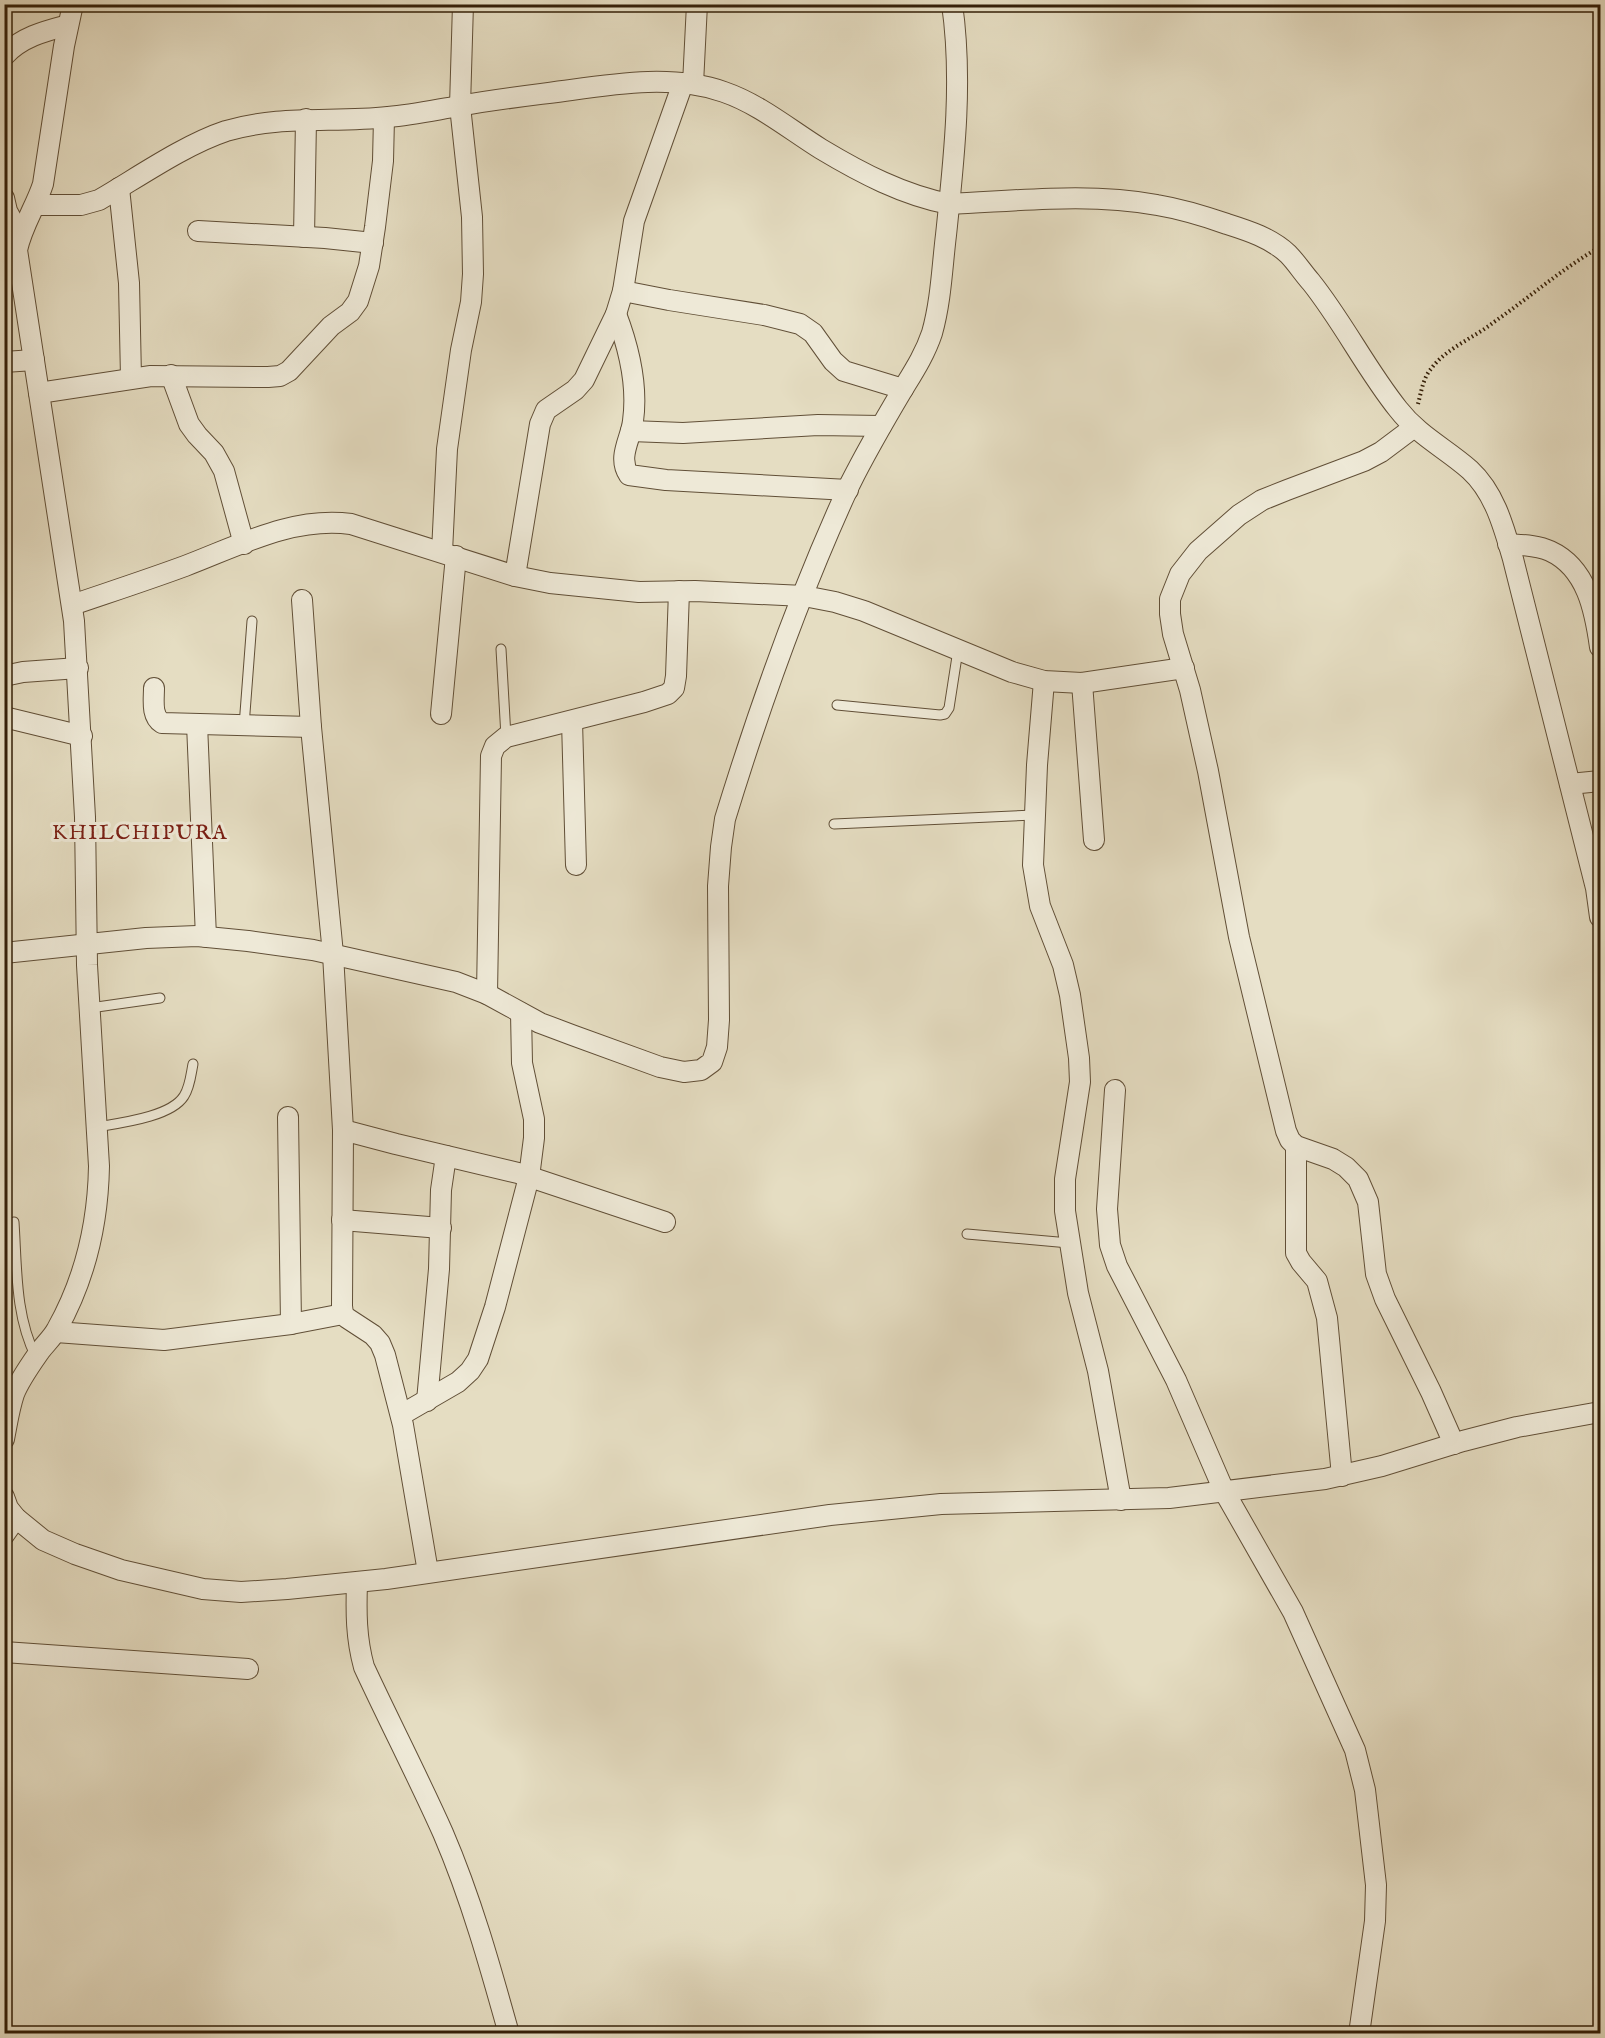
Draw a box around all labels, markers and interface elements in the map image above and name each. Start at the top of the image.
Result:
district label: KHILCHIPURA [52,820,228,847]

